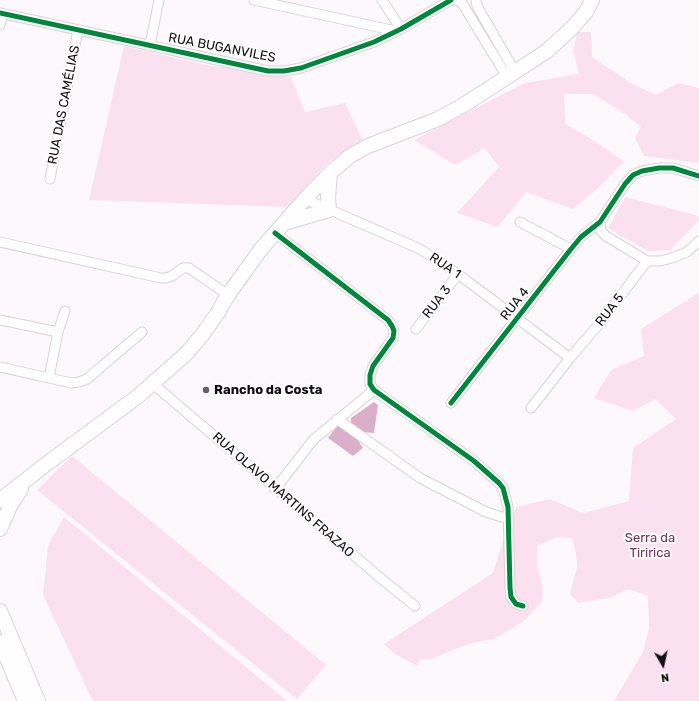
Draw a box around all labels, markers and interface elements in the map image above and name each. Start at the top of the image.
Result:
street label: RUA BUGANVILES [167,30,277,66]
street label: RUA DAS CAMÉLIAS [45,44,83,166]
street label: RUA 1 [426,250,464,282]
street label: RUA 3 [419,283,455,321]
street label: RUA 4 [497,284,533,324]
street label: RUA 5 [592,291,628,329]
place label: Rancho da Costa [214,382,322,398]
marker: Rancho da Costa [201,385,211,395]
street label: RUA OLAVO MARTINS FRAZAO [209,429,357,561]
park label: Serra da Tiririca [625,530,675,561]
north arrow [643,645,683,685]
text: N [660,670,670,684]

